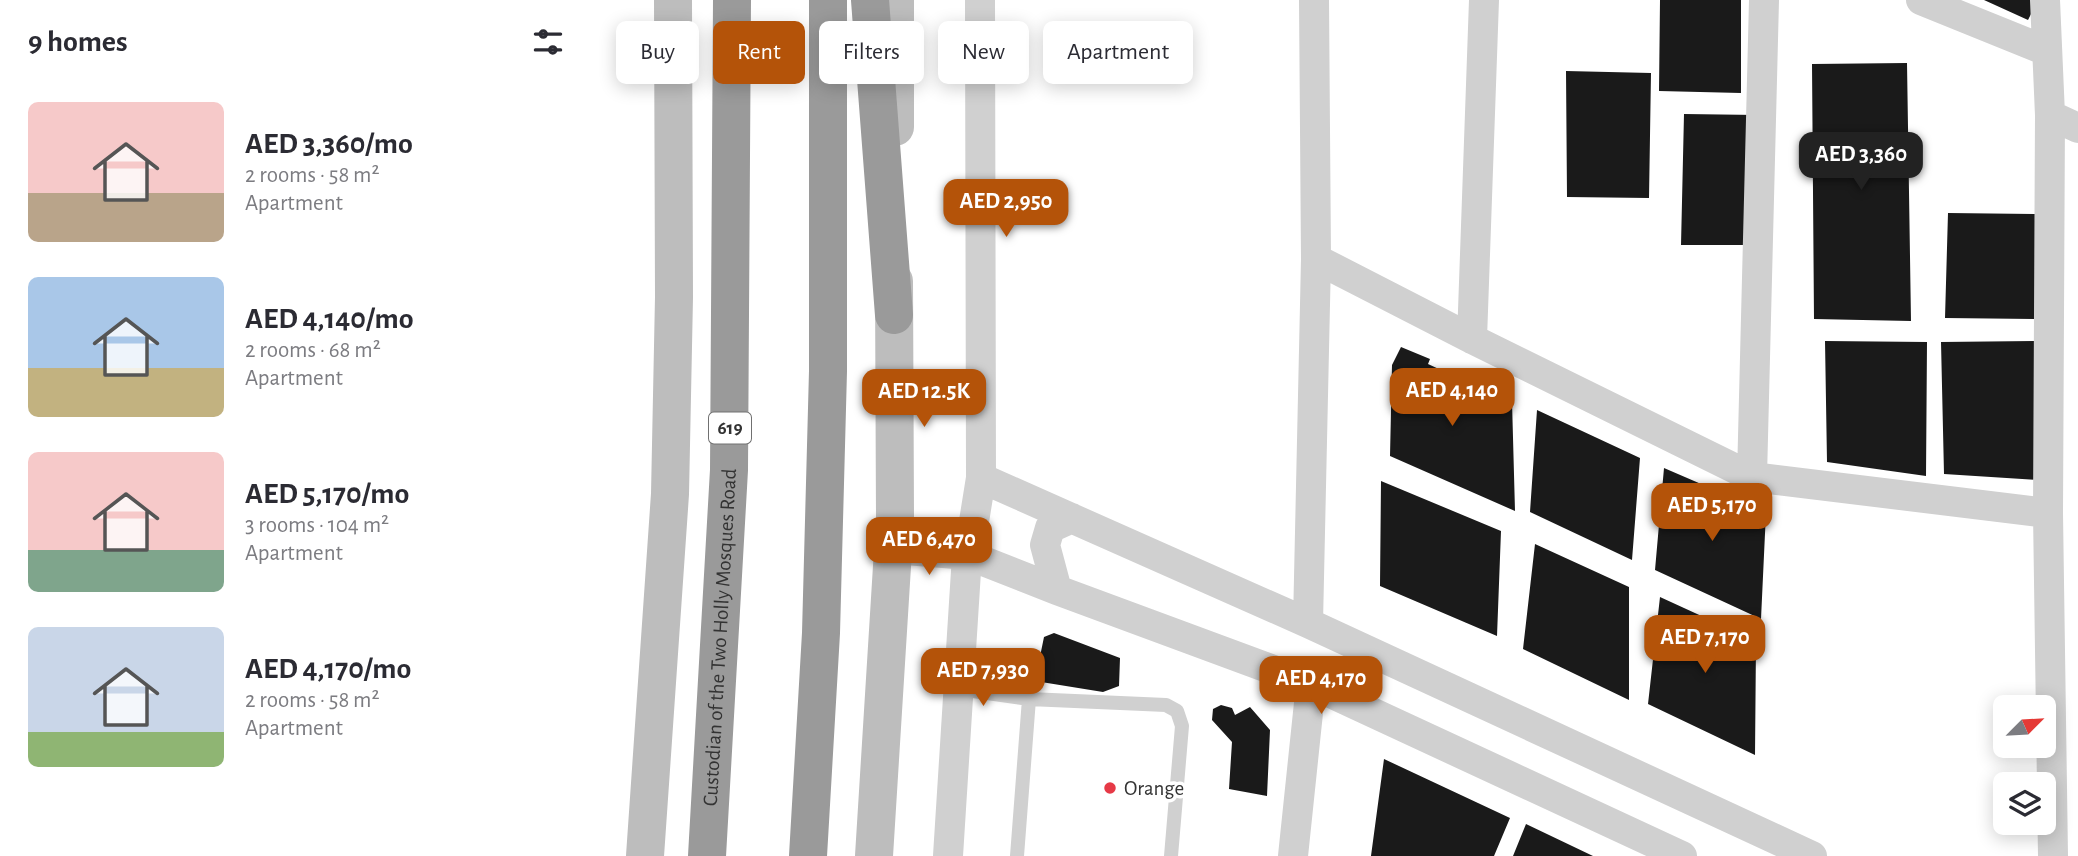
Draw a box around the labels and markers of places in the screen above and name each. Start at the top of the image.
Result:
pin: AED 3,360 [1781,132,1941,192]
pin: AED 2,950 [926,180,1086,239]
pin: AED 4,140 [1372,368,1532,428]
pin: AED 12.5K [844,370,1004,429]
pin: AED 5,170 [1632,484,1792,543]
pin: AED 6,470 [849,518,1009,577]
pin: AED 7,170 [1625,616,1785,675]
pin: AED 7,930 [903,648,1063,708]
pin: AED 4,170 [1241,656,1401,716]
place label: Orange [1124,778,1184,799]
marker: Orange [1102,780,1118,796]

